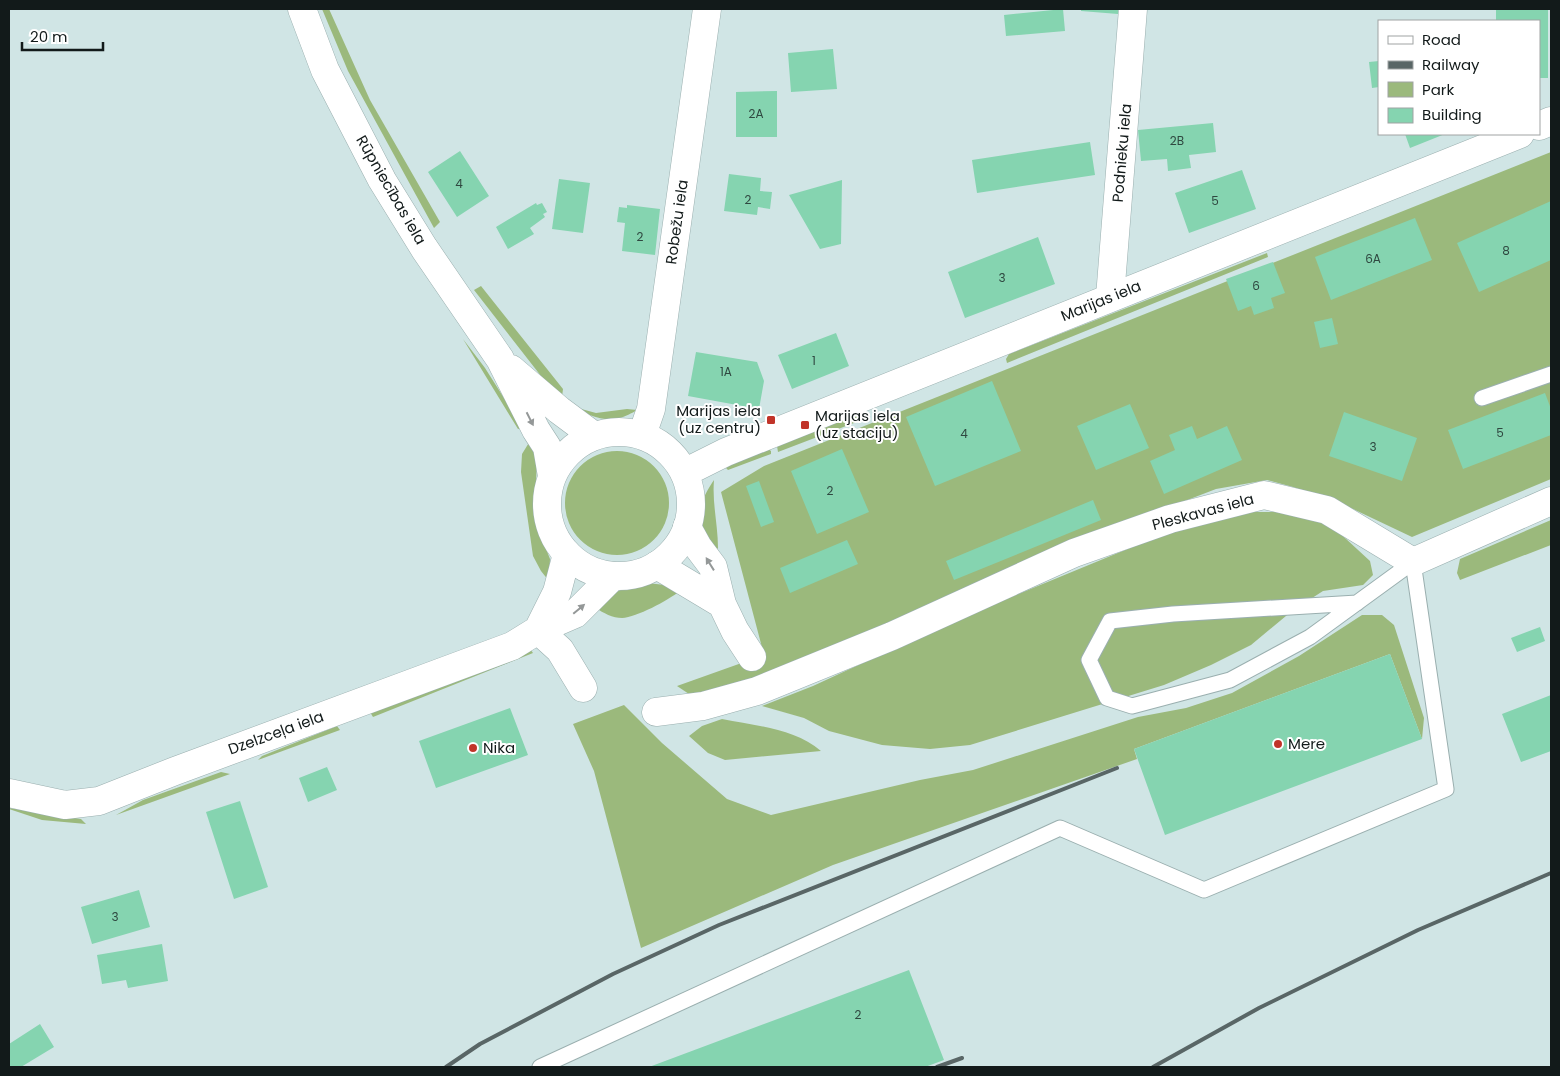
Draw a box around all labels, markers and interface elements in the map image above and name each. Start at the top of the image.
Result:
scale bar [22,20,104,52]
legend [1378,20,1540,135]
text: 20 m [30,26,68,47]
text: Road [1422,29,1461,50]
text: Railway [1422,54,1480,75]
text: Park [1422,79,1454,100]
street label: Podnieku iela [1107,103,1136,203]
text: Building [1422,104,1482,125]
house number: 2A [749,105,764,122]
street label: Rūpniecības iela [352,131,431,248]
house number: 2B [1170,132,1184,149]
house number: 4 [455,175,463,192]
street label: Robežu iela [660,178,693,266]
house number: 2 [745,191,752,208]
house number: 5 [1211,192,1219,209]
house number: 2 [637,228,644,245]
house number: 8 [1502,242,1510,259]
house number: 6A [1365,250,1381,267]
house number: 3 [998,269,1006,286]
street label: Marijas iela [1058,275,1144,326]
house number: 6 [1252,277,1260,294]
house number: 1 [812,352,816,369]
house number: 1A [720,363,732,380]
place label: Marijas iela (uz centru) [676,400,761,438]
place label: Marijas iela (uz staciju) [815,405,900,443]
one-way arrow [526,411,534,426]
marker: Marijas iela (uz centru) [765,414,777,426]
marker: Marijas iela (uz staciju) [799,419,811,431]
house number: 5 [1496,424,1504,441]
house number: 4 [960,425,968,442]
house number: 3 [1369,438,1377,455]
house number: 2 [827,482,834,499]
street label: Pleskavas iela [1150,488,1256,535]
one-way arrow [706,557,715,570]
one-way arrow [573,603,585,615]
street label: Dzelzceļa iela [225,706,327,760]
place label: Mere [1288,733,1325,754]
place label: Nika [483,737,515,758]
marker: Mere [1272,738,1284,750]
marker: Nika [467,742,479,754]
house number: 3 [111,908,119,925]
house number: 2 [855,1006,862,1023]

